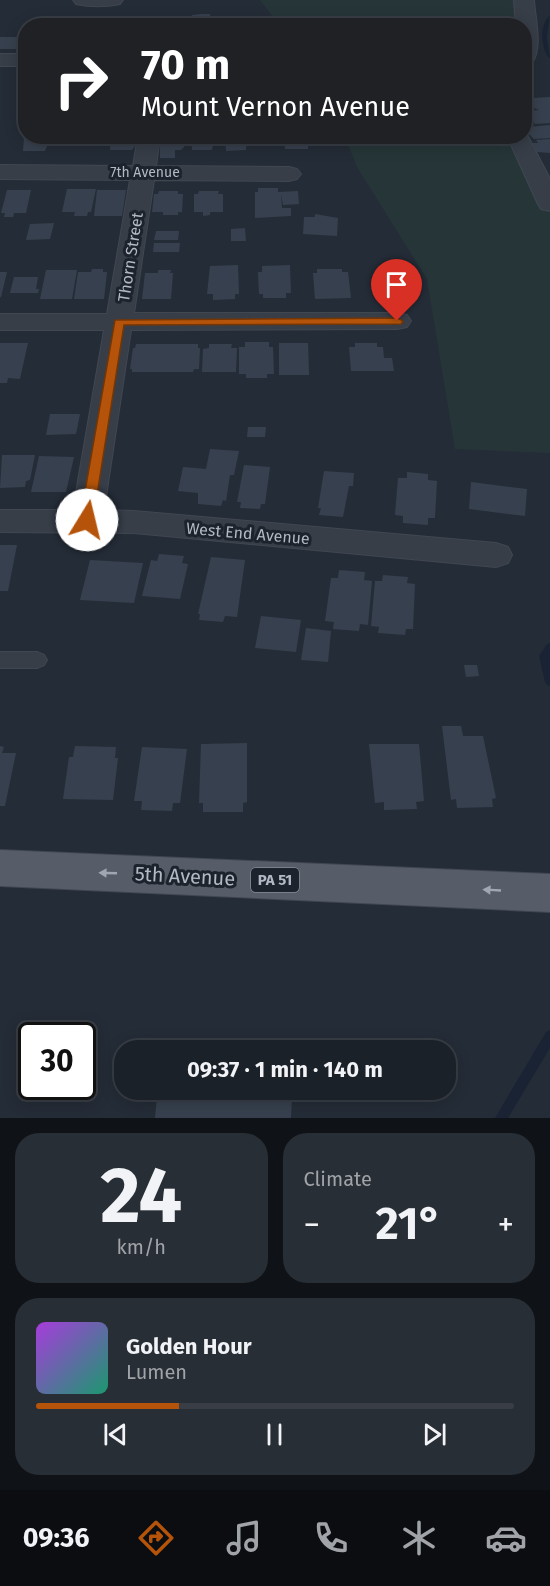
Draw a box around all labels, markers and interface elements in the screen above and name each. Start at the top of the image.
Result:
text: 70 m [141,40,230,90]
icon: right [42,42,120,120]
text: Mount Vernon Avenue [141,91,410,123]
street label: 7th Avenue [110,164,180,181]
street label: Thorn Street [114,211,147,303]
pin [371,259,422,321]
icon: arrive [380,268,413,301]
position arrow [55,488,119,552]
street label: West End Avenue [185,519,311,548]
street label: 5th Avenue [134,861,236,891]
one-way arrow [98,868,117,877]
road number: PA 51 [251,868,299,892]
one-way arrow [482,885,501,894]
speed limit sign: 30 [18,1022,96,1100]
text: 09:37 · 1 min · 140 m [187,1056,383,1083]
text: 24 [100,1149,182,1243]
text: Climate [304,1167,372,1191]
text: 21° [375,1197,442,1251]
text: − [304,1205,320,1245]
text: + [498,1205,514,1245]
text: km/h [117,1235,166,1259]
text: Golden Hour [126,1333,252,1360]
text: Lumen [126,1360,187,1384]
icon: previous [99,1418,132,1451]
icon: pause [258,1418,291,1451]
icon: next [418,1418,451,1451]
icon: directions [135,1517,177,1559]
icon: music [223,1517,265,1559]
icon: phone [310,1517,352,1559]
icon: climate [398,1517,440,1559]
icon: car [485,1517,527,1559]
text: 09:36 [23,1522,90,1554]

